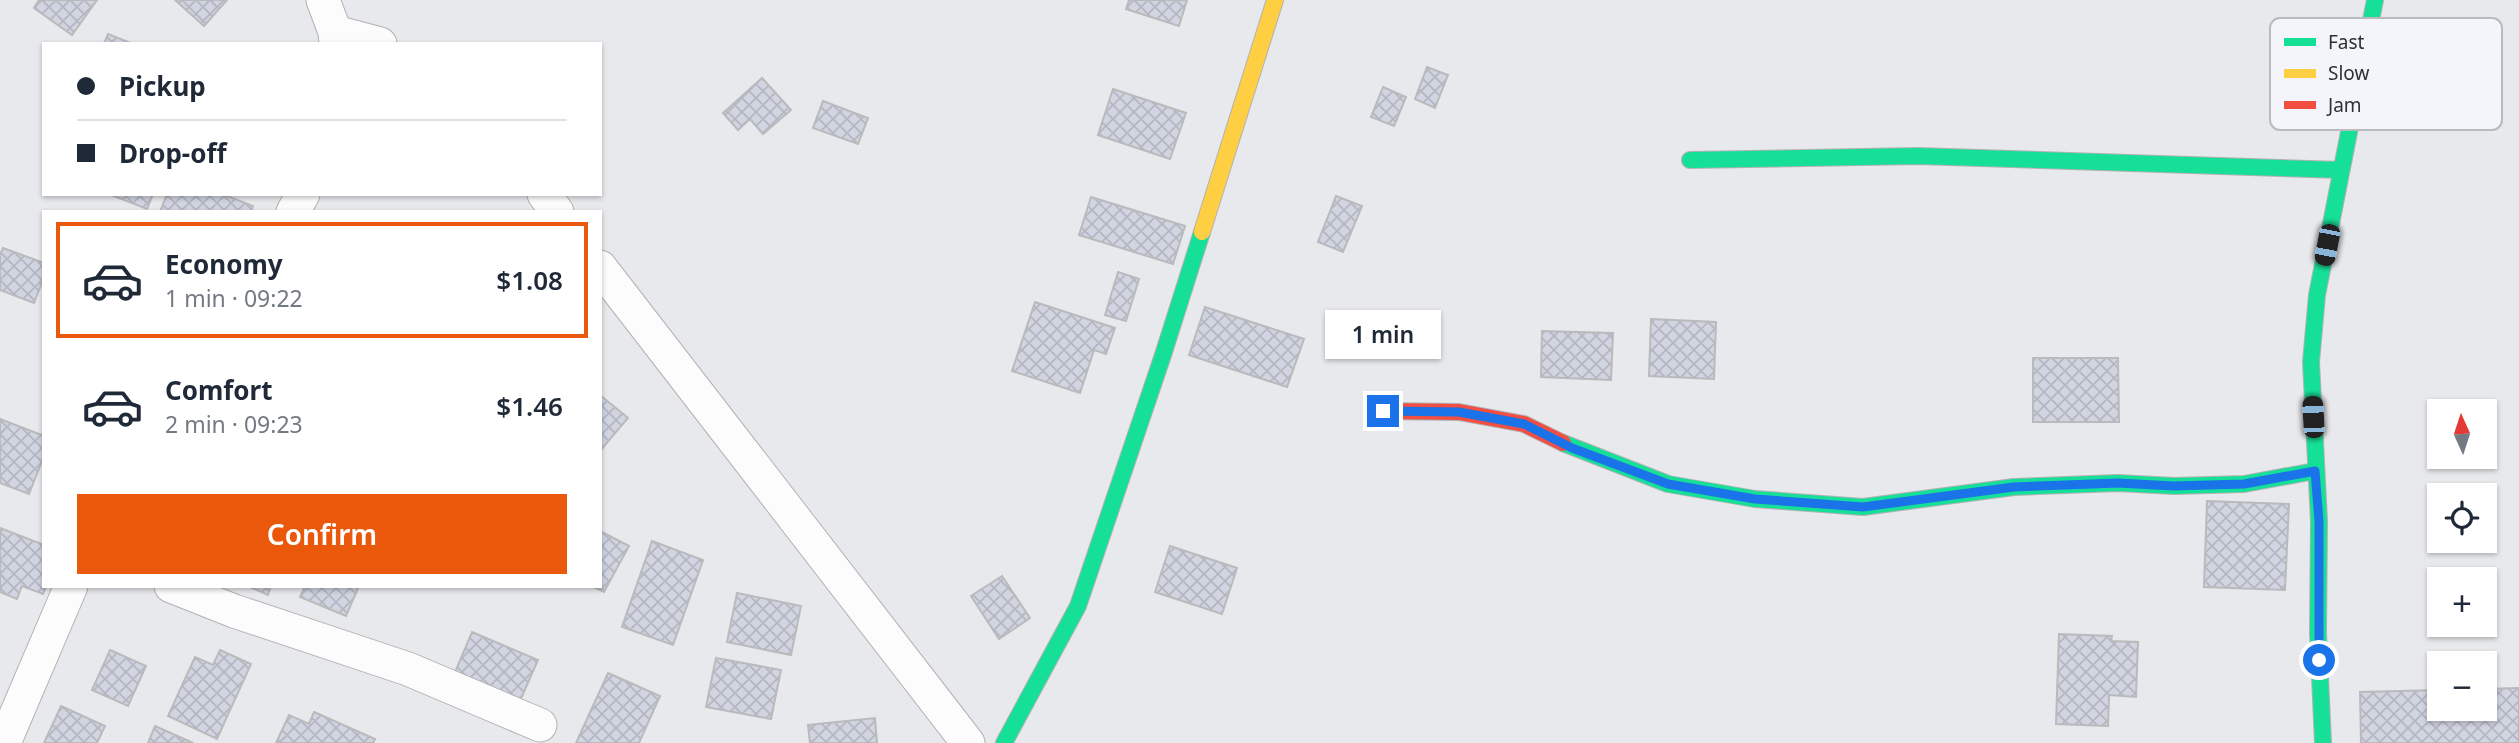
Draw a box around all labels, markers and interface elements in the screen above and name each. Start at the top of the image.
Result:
legend [2270,18,2502,130]
text: Fast [2328,29,2365,55]
text: Slow [2328,60,2369,86]
text: Pickup [119,68,206,104]
text: Jam [2326,92,2362,118]
text: Drop-off [119,135,226,171]
car [2313,222,2342,268]
text: Economy [165,246,283,282]
icon: car [81,249,144,312]
text: $1.08 [496,262,563,298]
text: 1 min · 09:22 [165,282,303,314]
callout: 1 min [1325,310,1441,358]
text: 1 min [1352,318,1414,350]
text: Comfort [165,372,273,408]
icon: car [81,375,144,438]
text: $1.46 [496,388,563,424]
route end [1367,395,1399,427]
car [2302,395,2325,439]
north arrow [2427,399,2497,469]
map controls [2427,399,2497,721]
text: 2 min · 09:23 [165,408,303,440]
button: locate [2427,483,2497,553]
button: Confirm [77,494,567,574]
button: + [2427,567,2497,637]
route start [2303,644,2335,676]
button: − [2427,651,2497,721]

